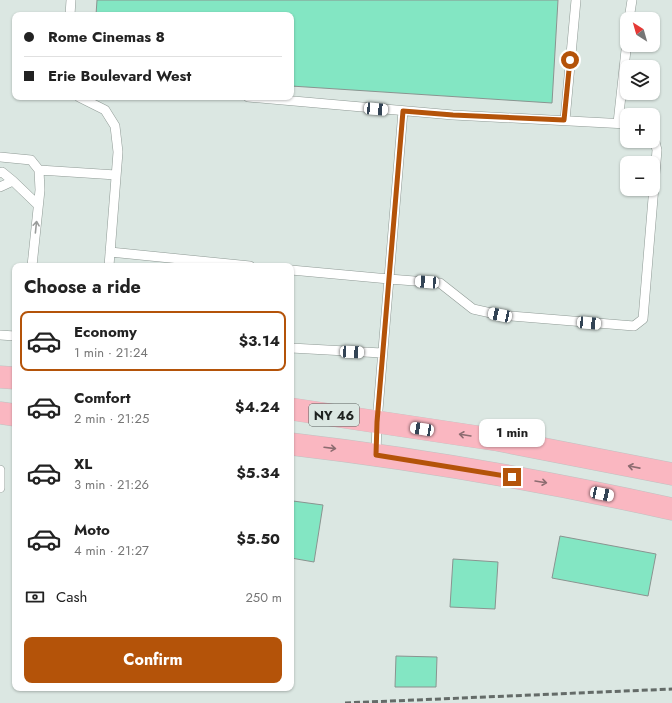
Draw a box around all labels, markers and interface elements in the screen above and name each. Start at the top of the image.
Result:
north arrow [620,12,660,52]
map controls [620,12,660,196]
text: Rome Cinemas 8 [48,26,165,48]
route start [561,51,579,69]
button: layers [620,60,660,100]
text: Erie Boulevard West [48,65,191,87]
car [364,102,388,116]
button: + [620,108,660,148]
button: − [620,156,660,196]
one-way arrow [32,221,40,234]
text: Choose a ride [24,274,141,300]
car [415,275,439,289]
car [487,307,513,323]
car [577,316,601,330]
text: Economy [74,321,137,343]
icon: car [26,323,62,359]
text: $3.14 [239,330,280,352]
text: 1 min · 21:24 [74,343,148,362]
car [340,345,364,359]
text: Comfort [74,387,131,409]
icon: car [26,389,62,425]
text: $4.24 [235,396,280,418]
road number: NY 46 [309,404,359,426]
text: 2 min · 21:25 [74,409,149,428]
callout: 1 min [479,419,545,447]
car [409,421,435,437]
text: 1 min [496,423,528,442]
one-way arrow [459,431,472,439]
one-way arrow [323,444,336,452]
text: XL [74,453,92,475]
icon: car [26,455,62,491]
text: $5.34 [236,462,280,484]
one-way arrow [628,462,641,470]
route end [503,468,521,486]
text: 3 min · 21:26 [74,475,149,494]
one-way arrow [534,478,547,486]
car [589,486,615,502]
text: Moto [74,519,110,541]
icon: car [26,521,62,557]
text: $5.50 [237,528,280,550]
text: 4 min · 21:27 [74,541,149,560]
icon: cash [24,586,46,608]
text: Cash [56,586,87,608]
text: 250 m [245,588,282,607]
button: Confirm [24,637,282,683]

